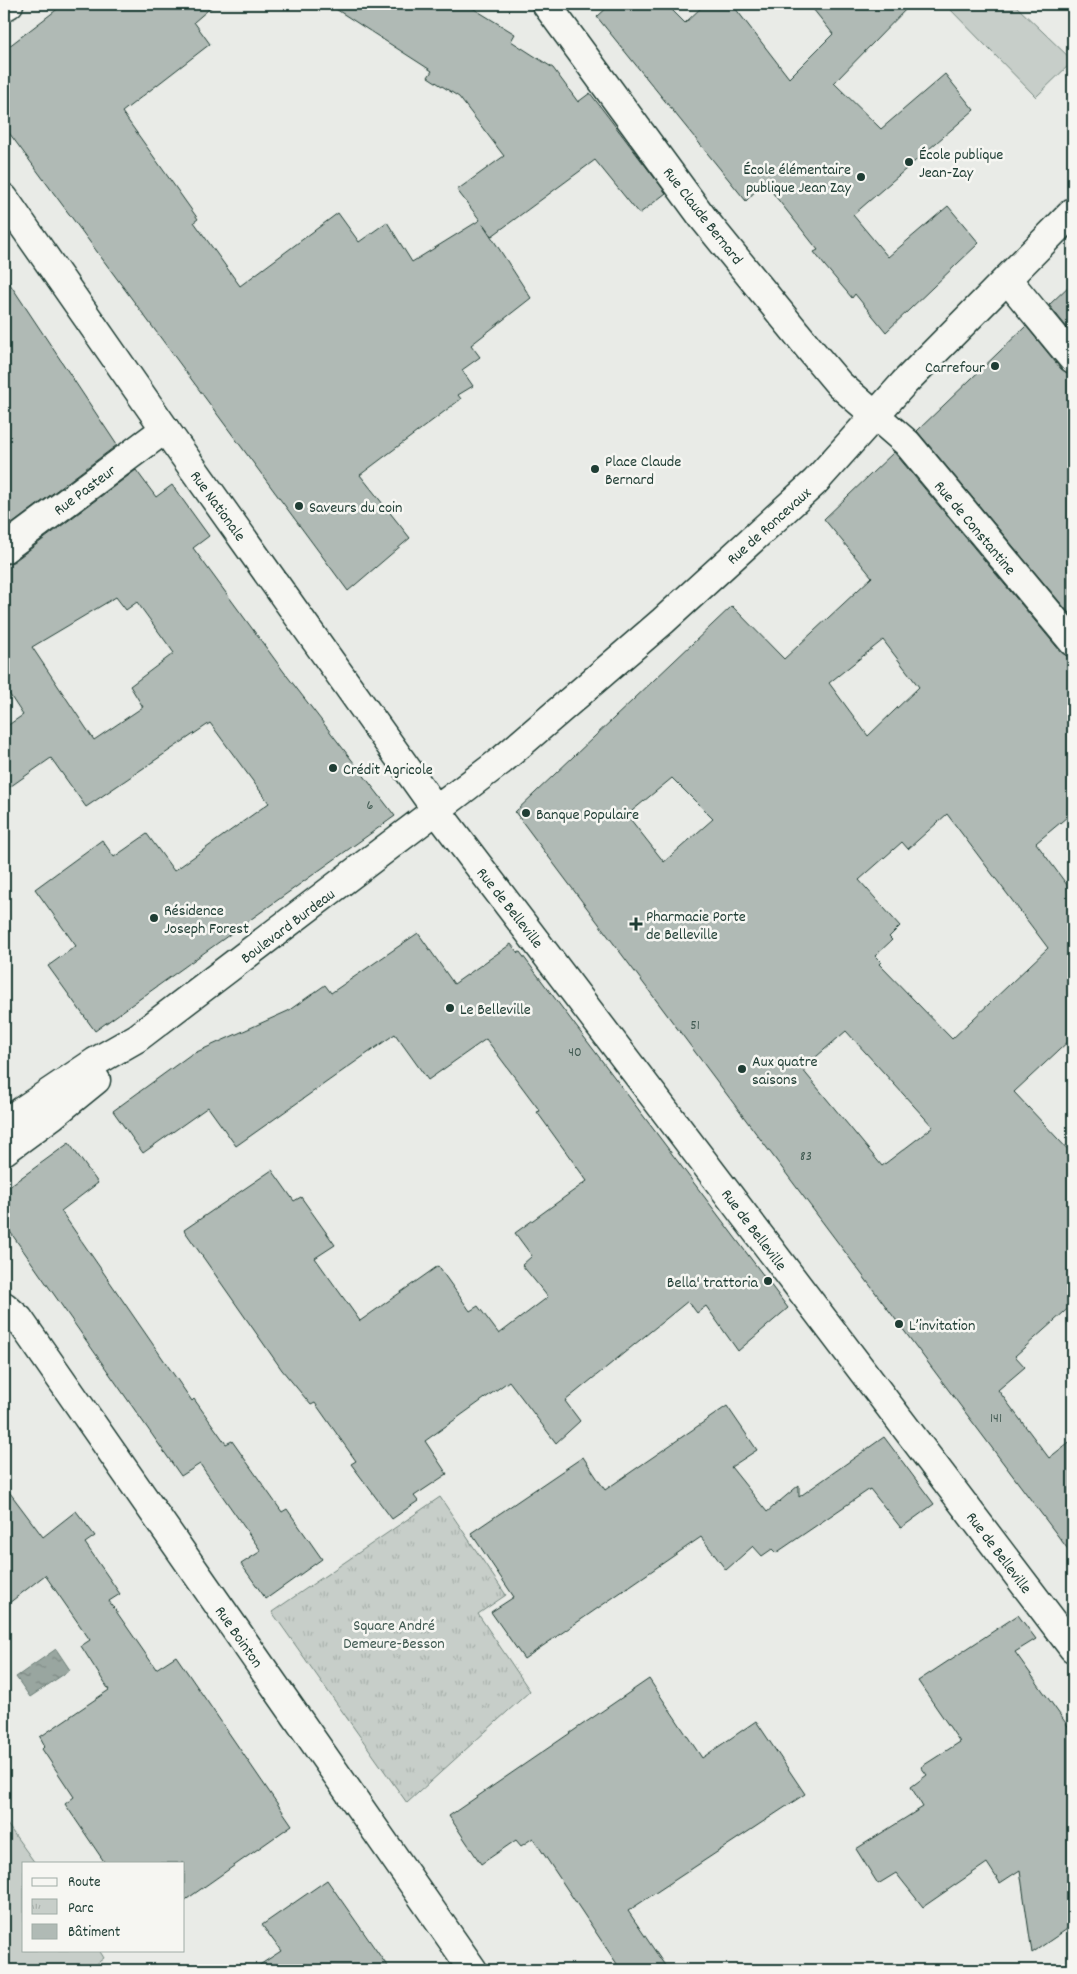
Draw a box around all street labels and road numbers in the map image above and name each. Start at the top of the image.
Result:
street label: Rue Claude Bernard [656,163,748,270]
street label: Rue Pasteur [50,460,121,522]
street label: Rue Nationale [183,466,251,547]
street label: Rue de Constantine [928,476,1020,581]
street label: Rue de Roncevaux [722,483,817,571]
street label: Rue de Belleville [470,863,548,954]
street label: Boulevard Burdeau [236,884,341,970]
street label: Rue de Belleville [715,1185,791,1276]
street label: Rue de Belleville [960,1508,1036,1599]
street label: Rue Bointon [208,1602,268,1673]

